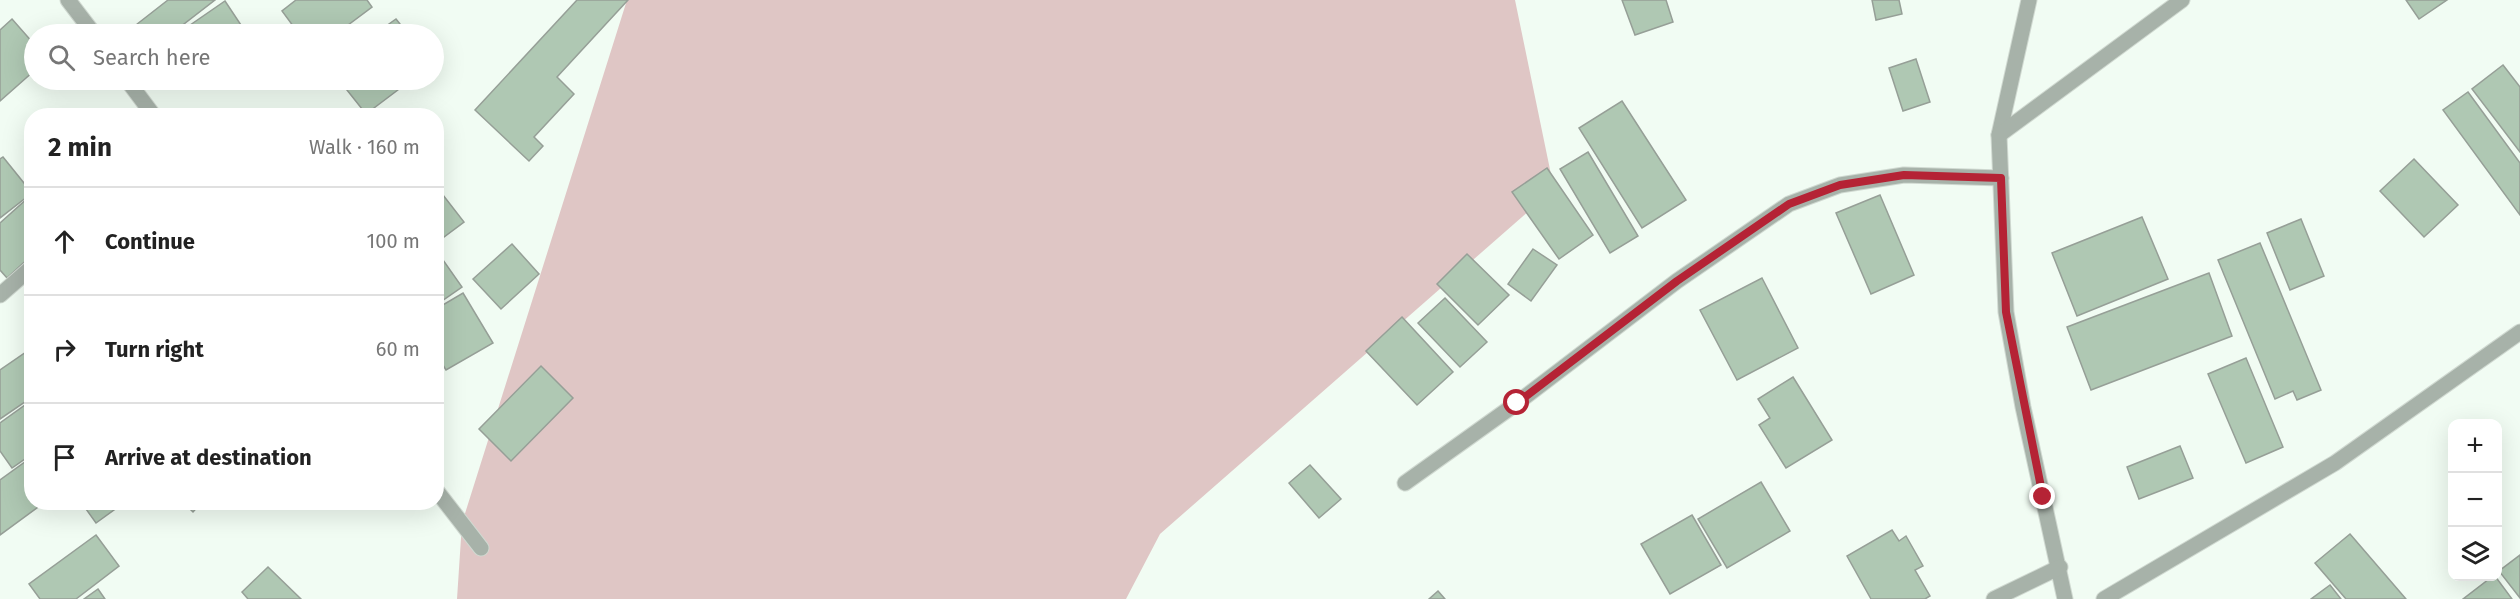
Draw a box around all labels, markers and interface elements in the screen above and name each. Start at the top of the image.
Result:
search box [24,24,444,90]
icon: search [45,41,78,74]
text: Search here [93,44,211,71]
text: 2 min [48,132,112,163]
text: Walk · 160 m [309,135,420,159]
icon: ahead [48,225,81,258]
text: Continue [105,228,195,255]
text: 100 m [367,229,420,253]
icon: right [48,333,81,366]
text: Turn right [105,336,204,363]
text: 60 m [376,337,420,361]
route start [1503,389,1529,415]
map controls [2448,419,2502,581]
button: + [2448,419,2502,473]
icon: arrive [48,441,81,474]
text: Arrive at destination [105,444,312,471]
button: − [2448,473,2502,527]
route end [2029,483,2055,509]
button: layers [2448,527,2502,581]

